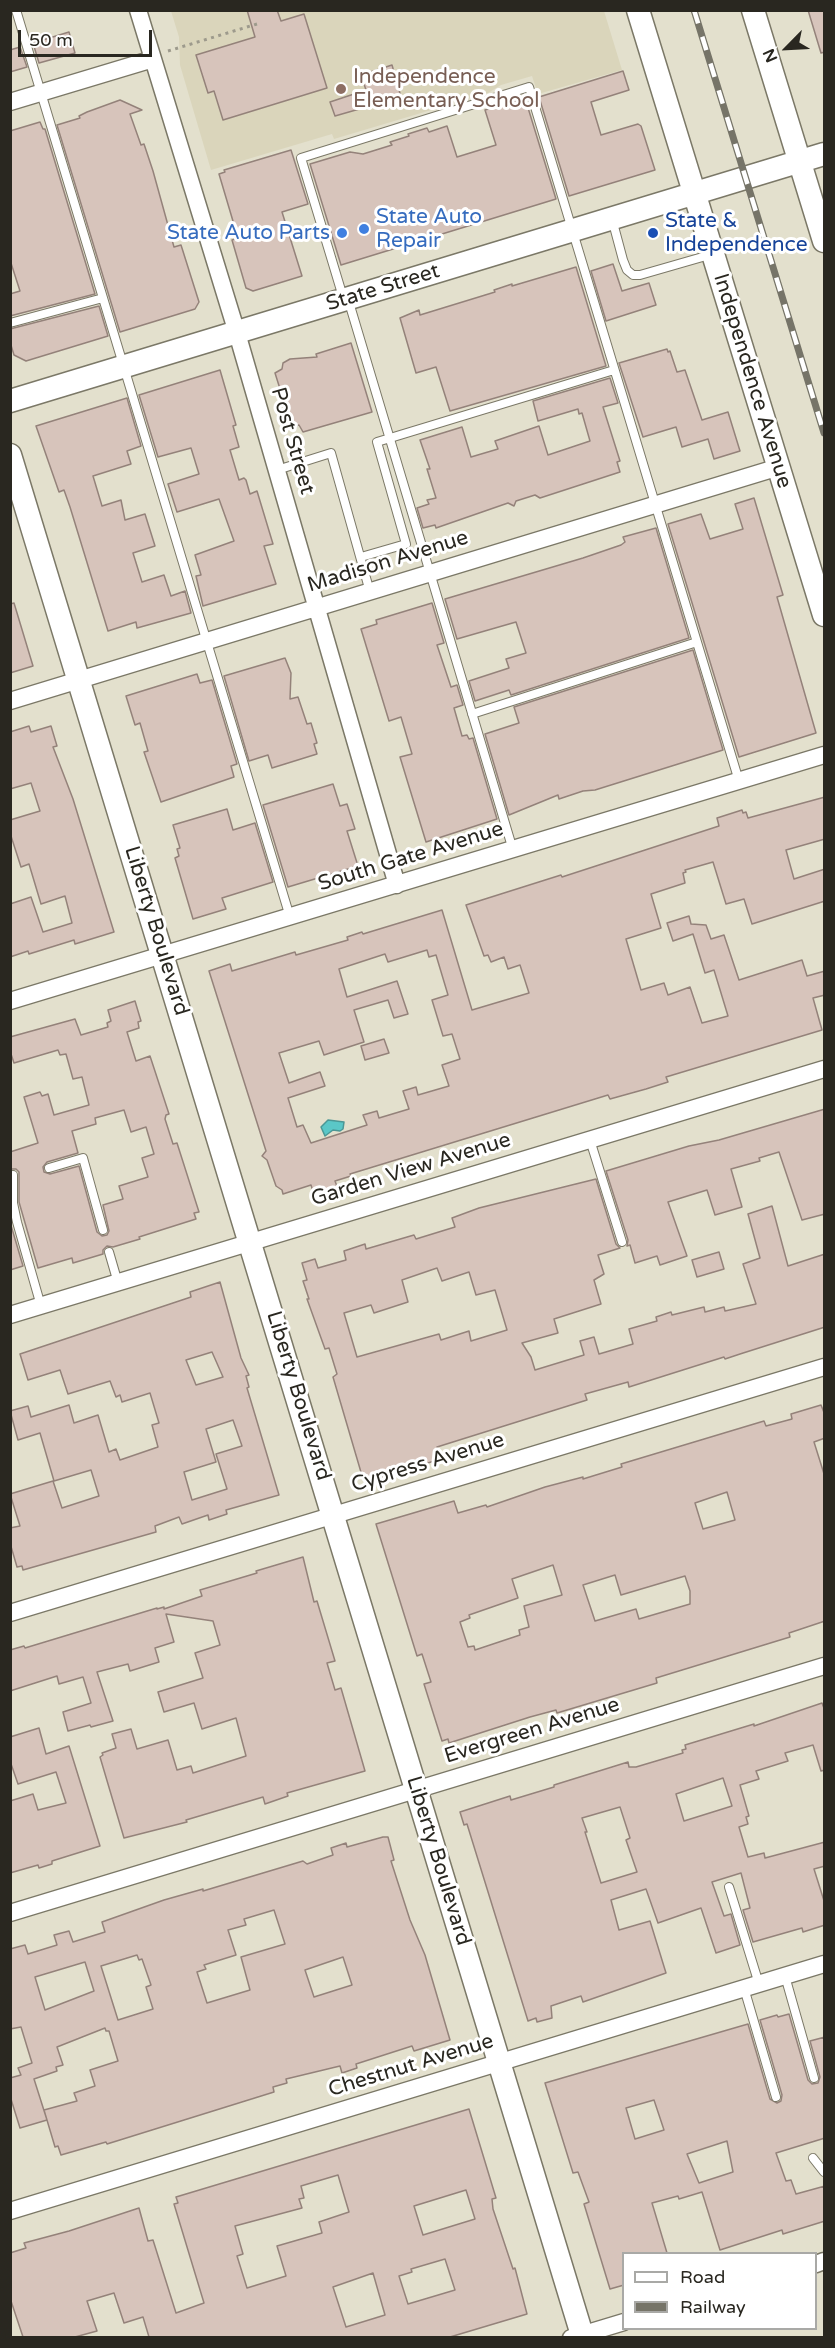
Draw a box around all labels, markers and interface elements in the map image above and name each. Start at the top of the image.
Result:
scale bar [21,18,154,56]
north arrow [757,18,817,78]
text: 50 m [29,29,73,51]
text: N [759,45,782,65]
place label: Independence Elementary School [353,64,540,114]
marker: Independence Elementary School [334,82,348,96]
place label: State Auto Repair [376,204,482,254]
place label: State & Independence [665,208,808,258]
place label: State Auto Parts [167,220,330,246]
marker: State Auto Repair [357,222,371,236]
marker: State Auto Parts [335,226,349,240]
marker: State & Independence [646,226,660,240]
street label: State Street [323,259,443,317]
street label: Independence Avenue [707,271,797,491]
street label: Post Street [265,385,319,497]
street label: Madison Avenue [305,526,471,598]
street label: South Gate Avenue [315,817,507,897]
street label: Liberty Boulevard [118,843,194,1019]
street label: Garden View Avenue [308,1128,514,1212]
street label: Liberty Boulevard [260,1308,336,1484]
street label: Cypress Avenue [349,1428,507,1498]
street label: Evergreen Avenue [441,1692,623,1770]
street label: Liberty Boulevard [400,1773,476,1949]
street label: Chestnut Avenue [325,2029,497,2103]
legend [622,2252,817,2330]
text: Road [680,2266,725,2288]
text: Railway [680,2296,746,2318]

